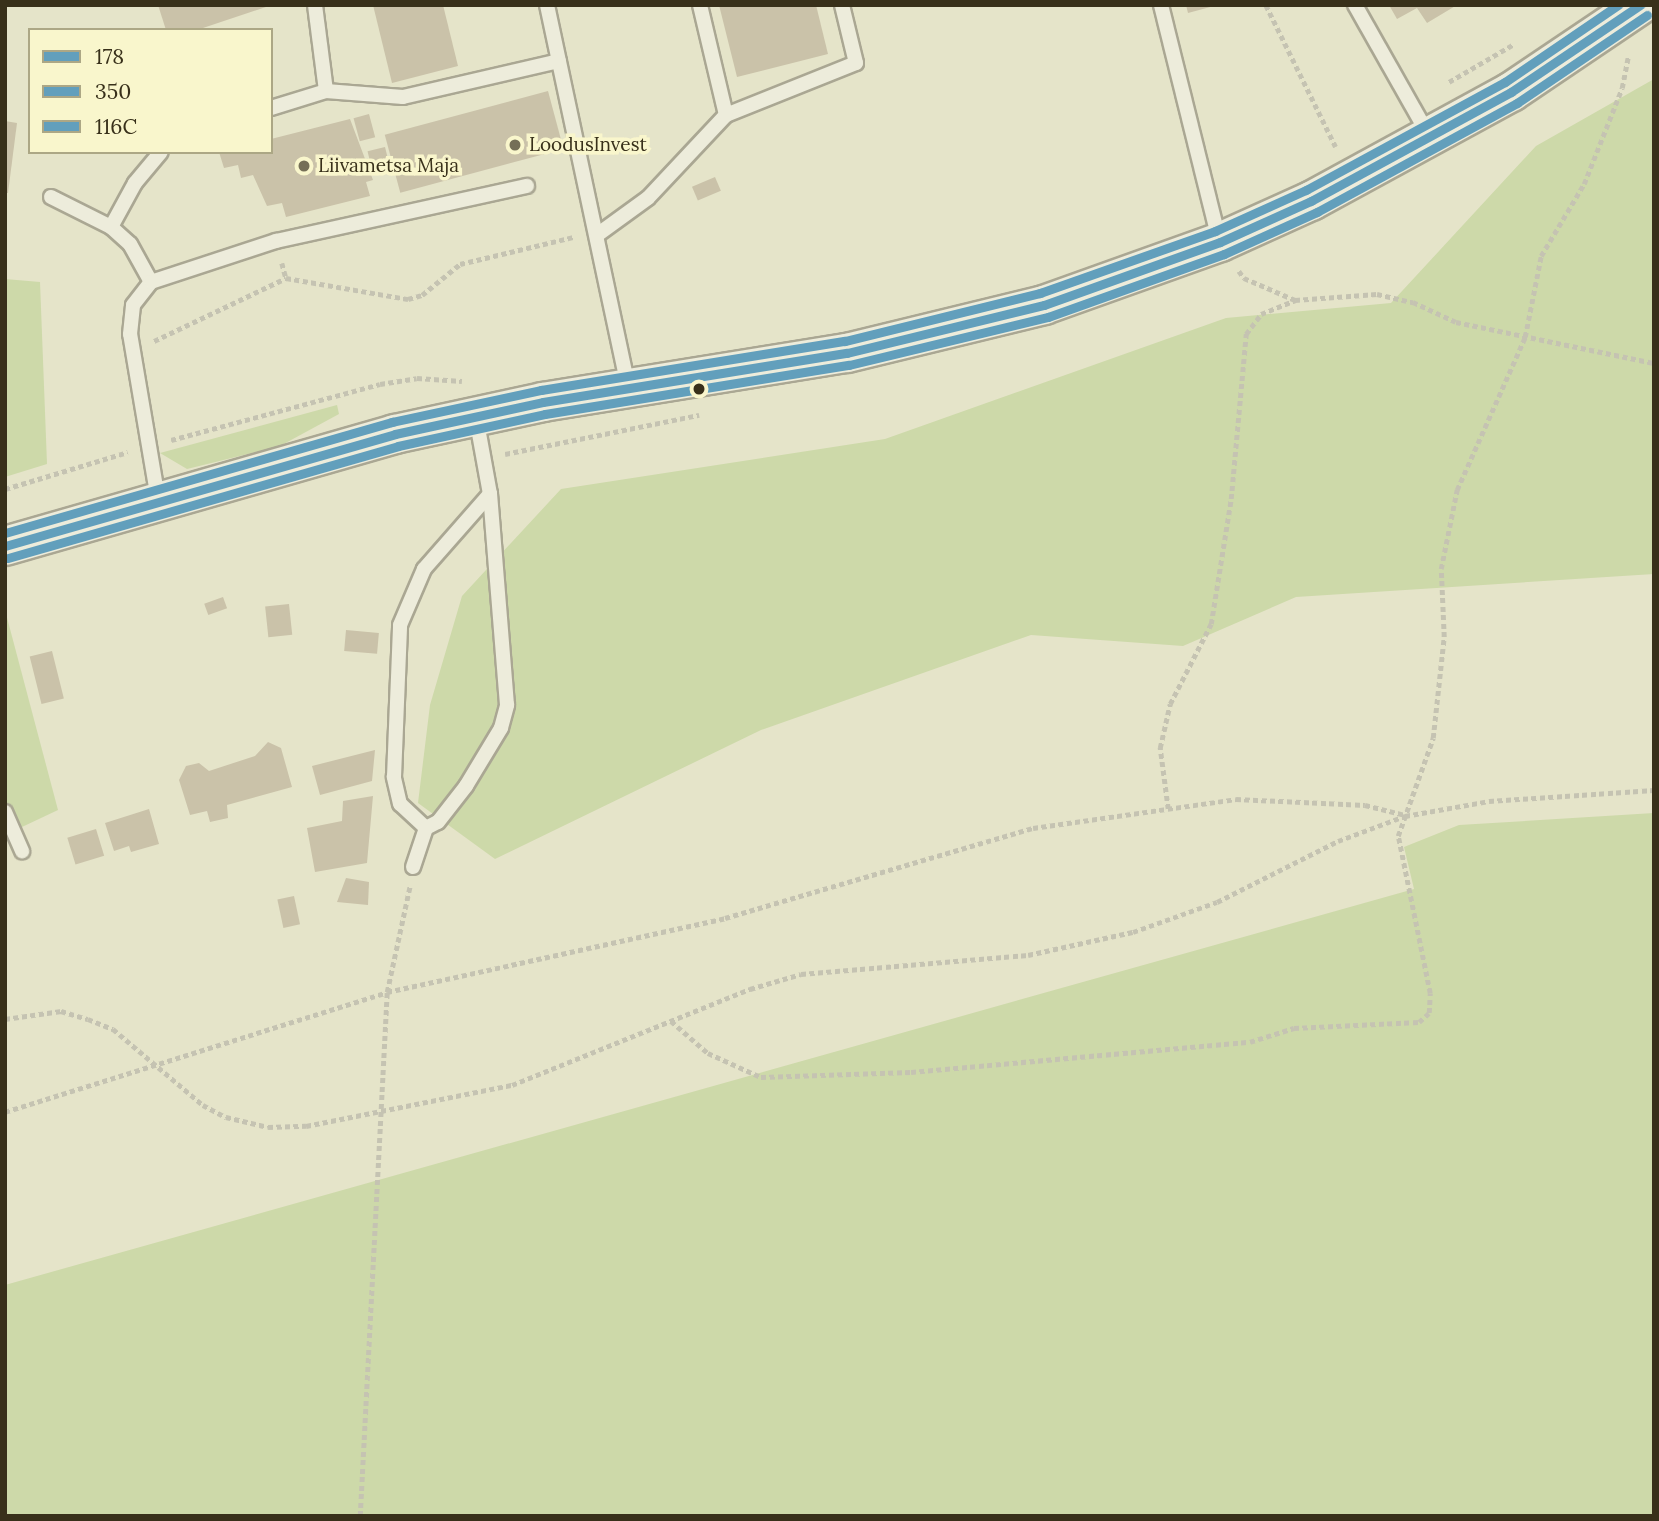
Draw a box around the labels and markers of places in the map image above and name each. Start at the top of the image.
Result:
place label: LoodusInvest [529,134,647,156]
marker: LoodusInvest [507,137,523,153]
place label: Liivametsa Maja [318,155,459,177]
marker: Liivametsa Maja [296,158,312,174]
unlabelled marker [692,382,706,396]

